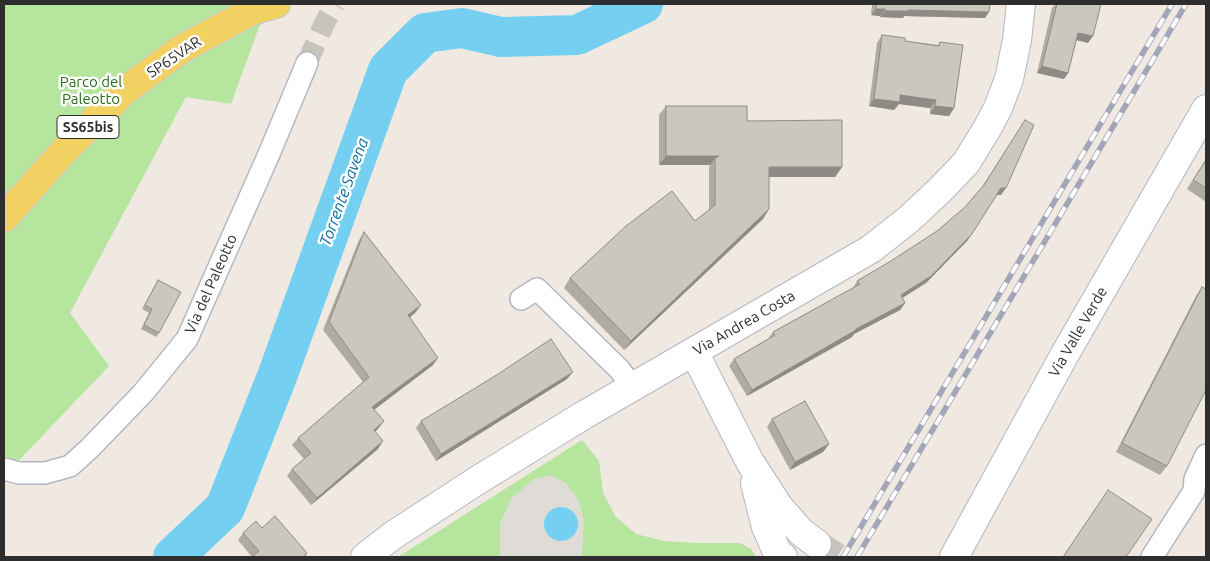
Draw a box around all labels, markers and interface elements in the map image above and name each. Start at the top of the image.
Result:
street label: SP65VAR [143,32,205,82]
park label: Parco del Paleotto [60,73,122,108]
road number: SS65bis [57,115,119,138]
water label: Torrente Savena [316,135,372,249]
street label: Via del Paleotto [181,231,241,337]
street label: Via Valle Verde [1045,284,1111,380]
street label: Via Andrea Costa [690,286,798,360]

